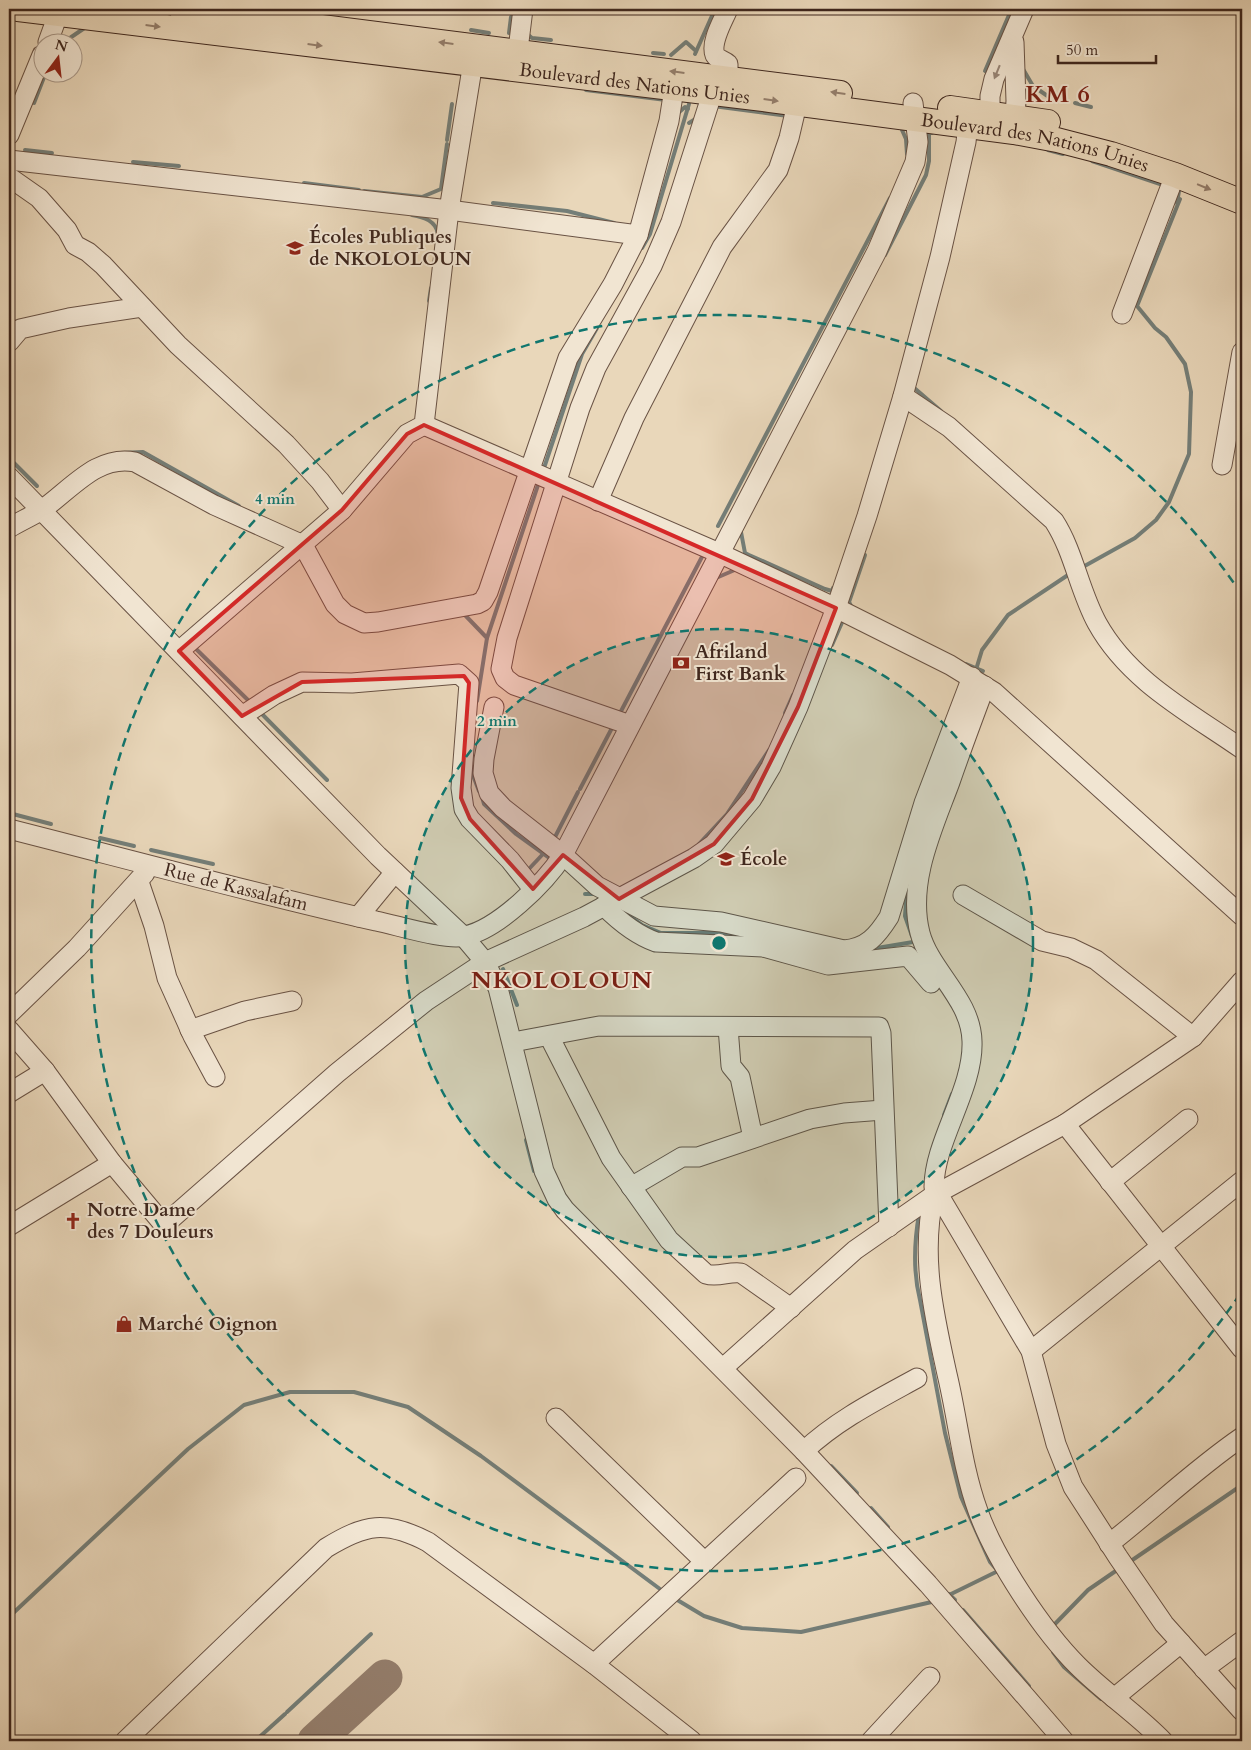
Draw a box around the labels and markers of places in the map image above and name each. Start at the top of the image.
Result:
place label: Écoles Publiques de NKOLOLOUN [309,224,472,272]
school or university icon: Écoles Publiques de NKOLOLOUN [285,238,305,258]
place label: Afriland First Bank [695,639,786,687]
bank icon: Afriland First Bank [671,653,691,673]
place label: École [740,846,787,872]
school or university icon: École [716,849,736,869]
centre of rings [710,934,728,952]
place label: Notre Dame des 7 Douleurs [87,1197,213,1245]
church icon: Notre Dame des 7 Douleurs [63,1211,83,1231]
place label: Marché Oignon [138,1311,278,1337]
shop icon: Marché Oignon [114,1314,134,1334]

